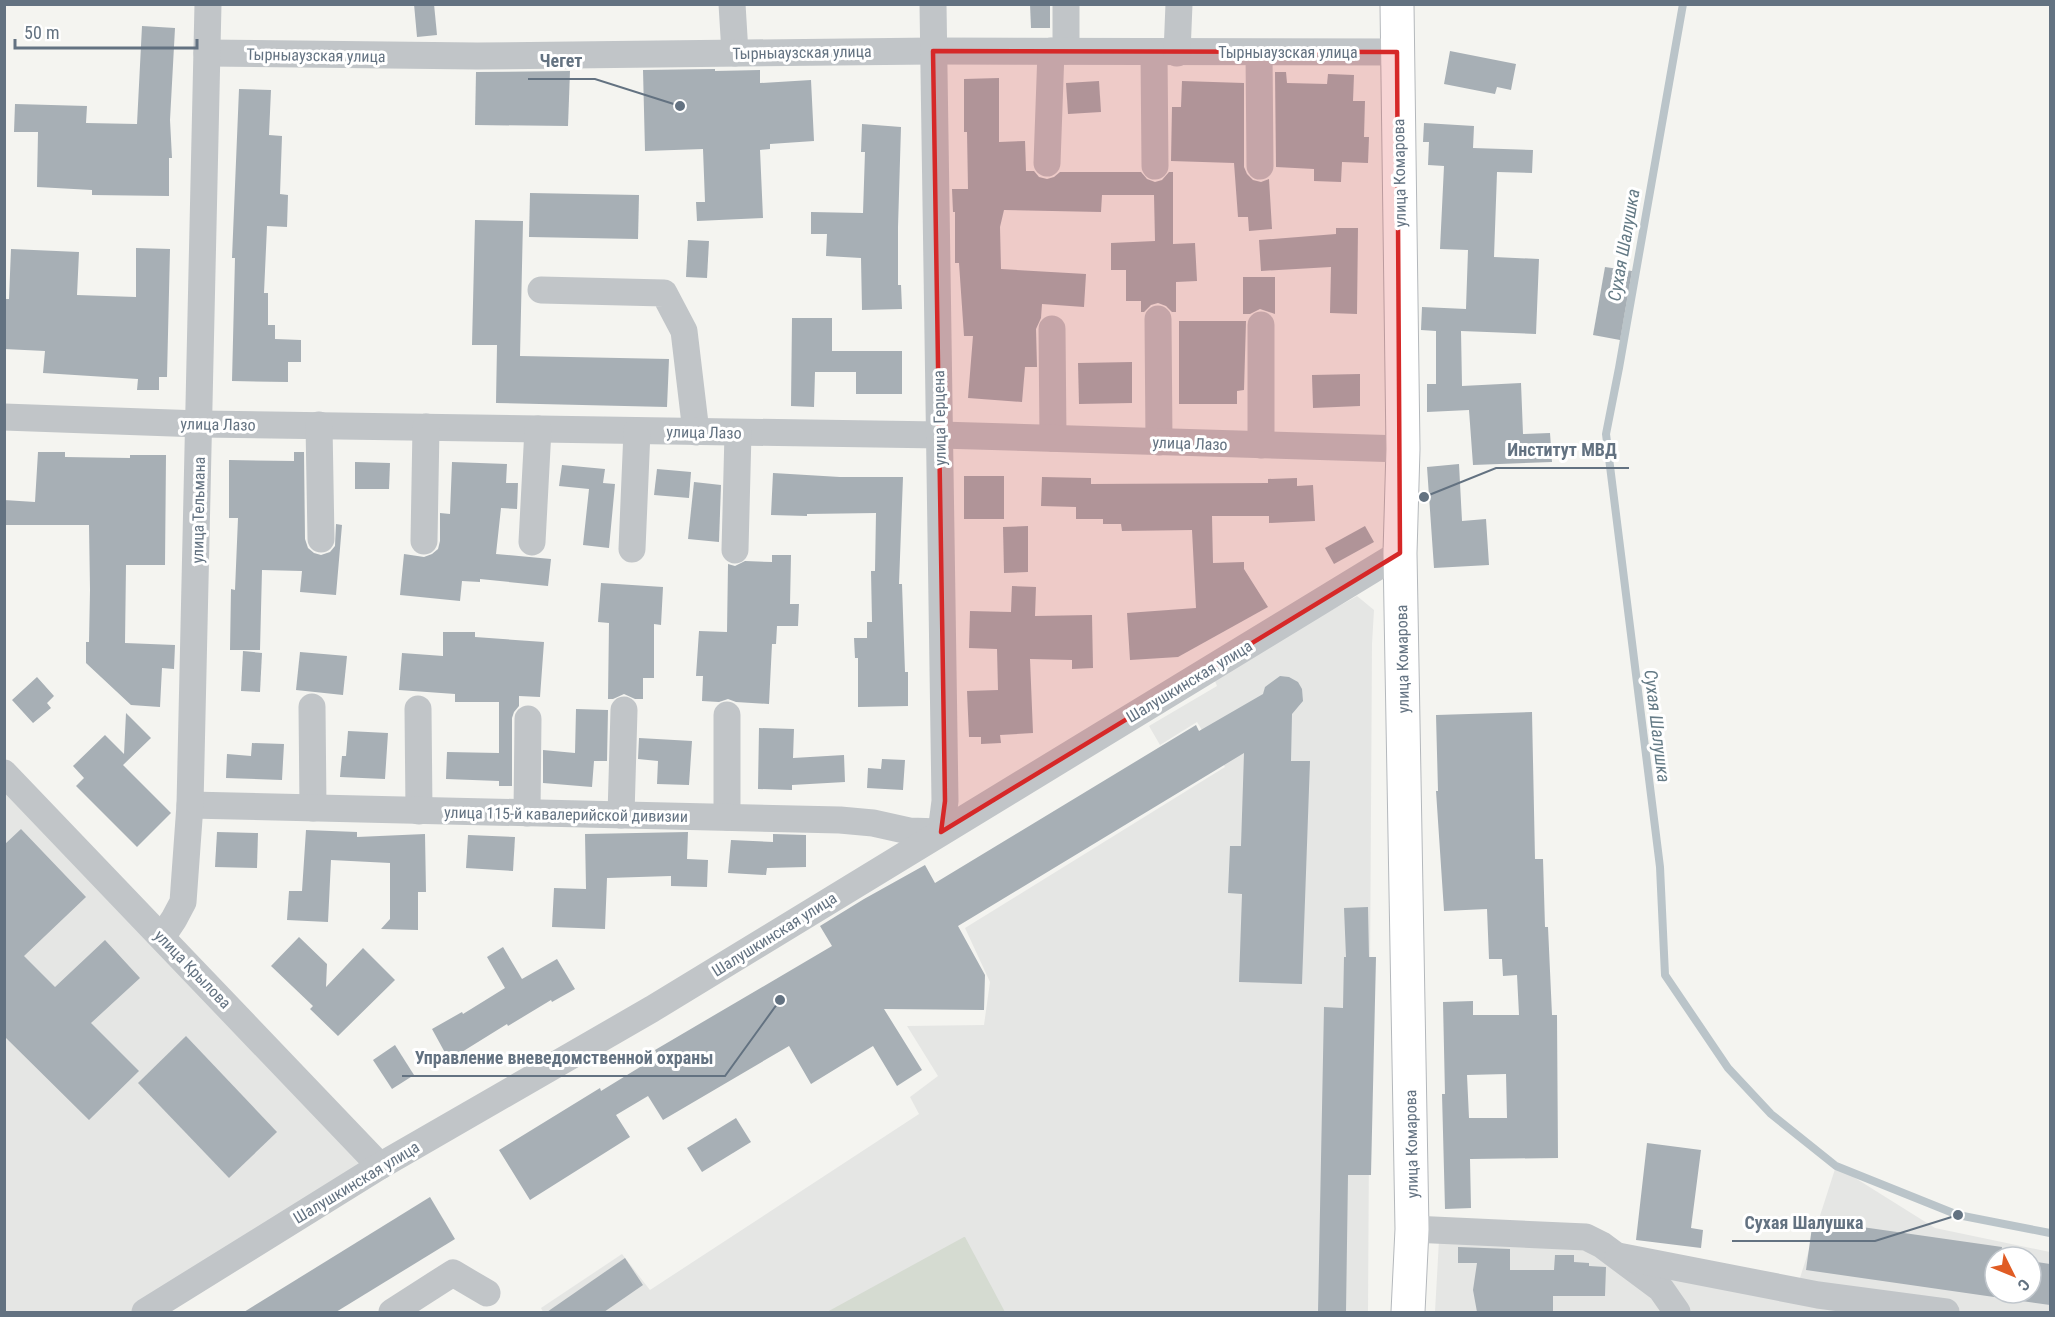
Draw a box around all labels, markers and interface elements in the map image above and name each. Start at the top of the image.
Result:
scale bar [15,12,196,50]
text: 50 m [24,22,59,43]
street label: Тырныаузская улица [732,42,872,63]
callout: Чегет [528,43,595,79]
street label: Тырныаузская улица [1218,43,1358,62]
street label: Тырныаузская улица [246,45,386,66]
text: Чегет [540,50,582,71]
street label: улица Комарова [1389,118,1410,228]
water label: Сухая Шалушка [1603,187,1644,303]
street label: улица Герцена [929,370,950,466]
street label: улица Лазо [180,414,256,435]
street label: улица Лазо [666,422,742,443]
callout: Институт МВД [1496,432,1629,468]
street label: улица Лазо [1152,433,1228,454]
text: Институт МВД [1507,439,1617,460]
street label: улица Тельмана [188,456,209,564]
street label: улица Комарова [1392,604,1413,714]
street label: Шалушкинская улица [1123,636,1256,727]
water label: Сухая Шалушка [1640,668,1675,784]
street label: улица 115-й кавалерийской дивизии [444,803,688,826]
street label: Шалушкинская улица [708,888,840,981]
street label: улица Крылова [150,926,235,1013]
callout: Управление вневедомственной охраны [402,1040,725,1076]
text: Управление вневедомственной охраны [415,1047,713,1068]
street label: улица Комарова [1401,1089,1422,1199]
street label: Шалушкинская улица [290,1137,423,1228]
callout: Сухая Шалушка [1732,1205,1875,1241]
text: Сухая Шалушка [1745,1212,1863,1233]
north arrow [1983,1245,2043,1305]
text: С [2014,1275,2034,1295]

